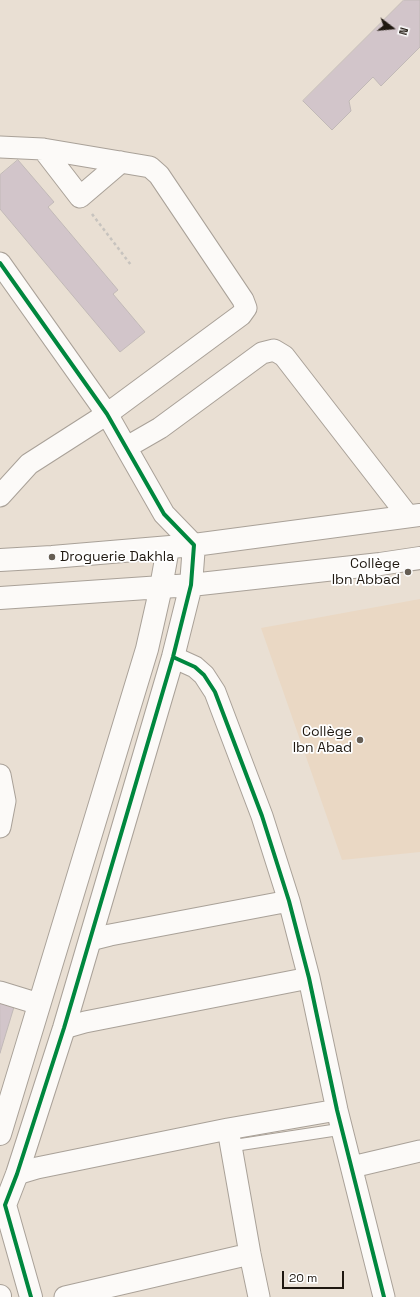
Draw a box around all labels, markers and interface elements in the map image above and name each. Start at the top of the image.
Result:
north arrow [372,8,412,48]
text: N [396,26,411,37]
place label: Droguerie Dakhla [60,549,174,565]
marker: Droguerie Dakhla [47,552,57,562]
place label: Collège Ibn Abbad [332,556,400,588]
marker: Collège Ibn Abbad [403,567,413,577]
place label: Collège Ibn Abad [293,724,352,756]
marker: Collège Ibn Abad [355,735,365,745]
scale bar [284,1263,346,1289]
text: 20 m [289,1270,317,1286]

